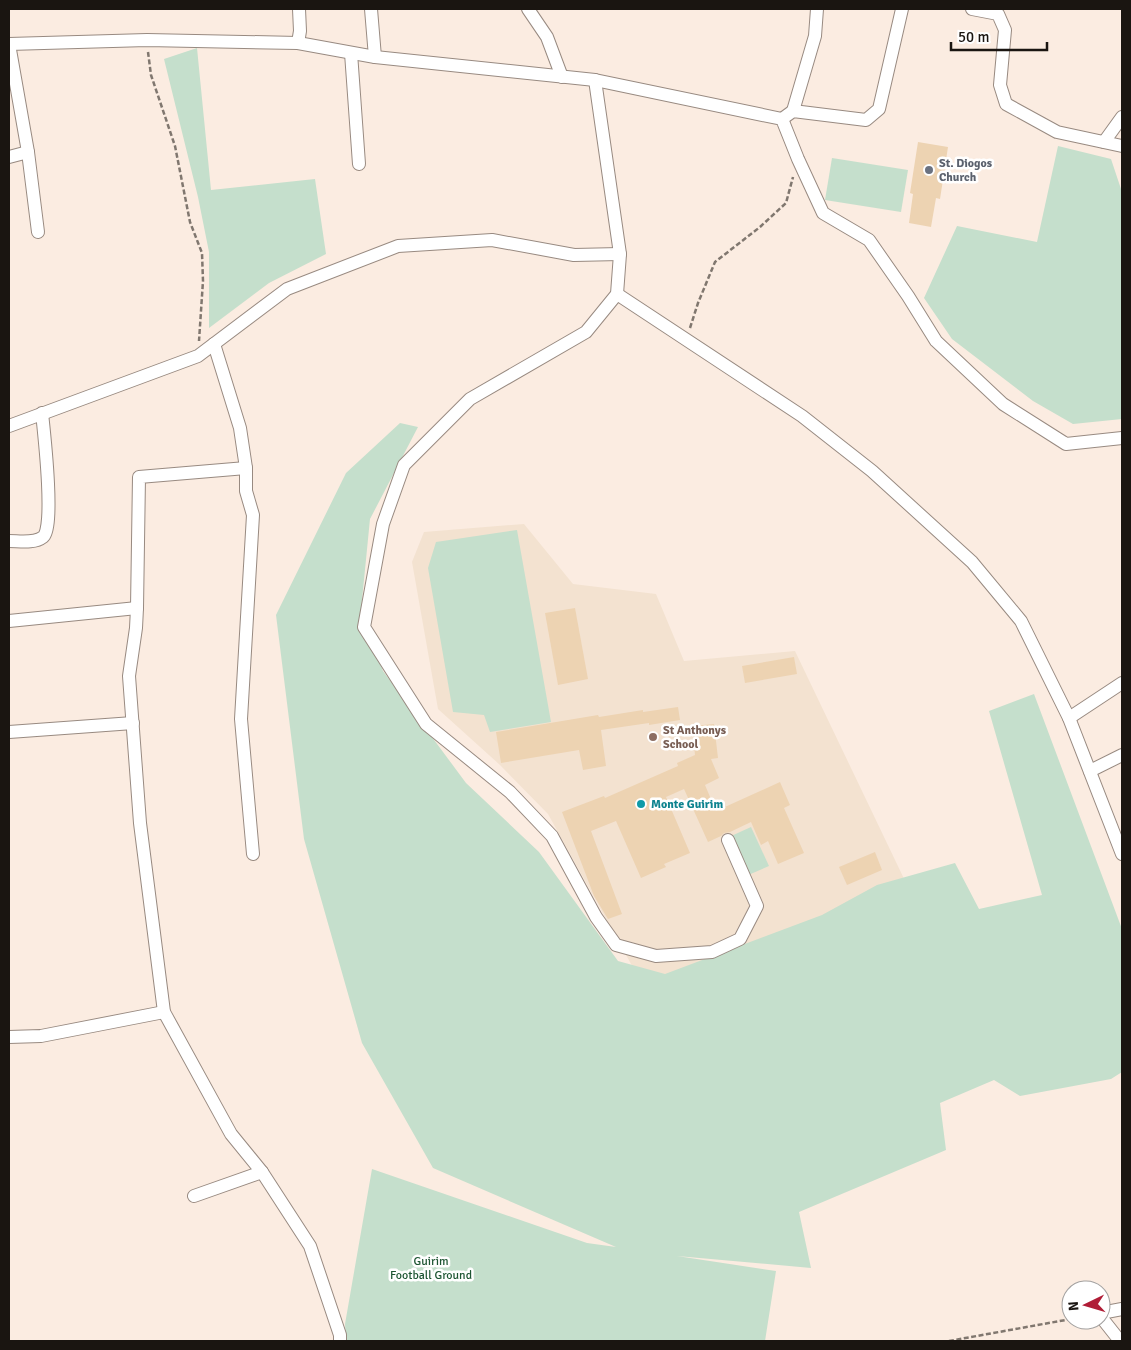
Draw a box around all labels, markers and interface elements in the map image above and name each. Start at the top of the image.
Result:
scale bar [951,20,1047,52]
text: 50 m [958,28,989,46]
place label: St. Diogos Church [939,156,993,185]
marker: St. Diogos Church [923,164,935,176]
place label: St Anthonys School [663,723,727,752]
marker: St Anthonys School [647,731,659,743]
place label: Monte Guirim [651,797,723,812]
marker: Monte Guirim [635,798,647,810]
park label: Guirim Football Ground [390,1254,472,1283]
north arrow [1061,1280,1111,1330]
text: N [1065,1300,1082,1312]

